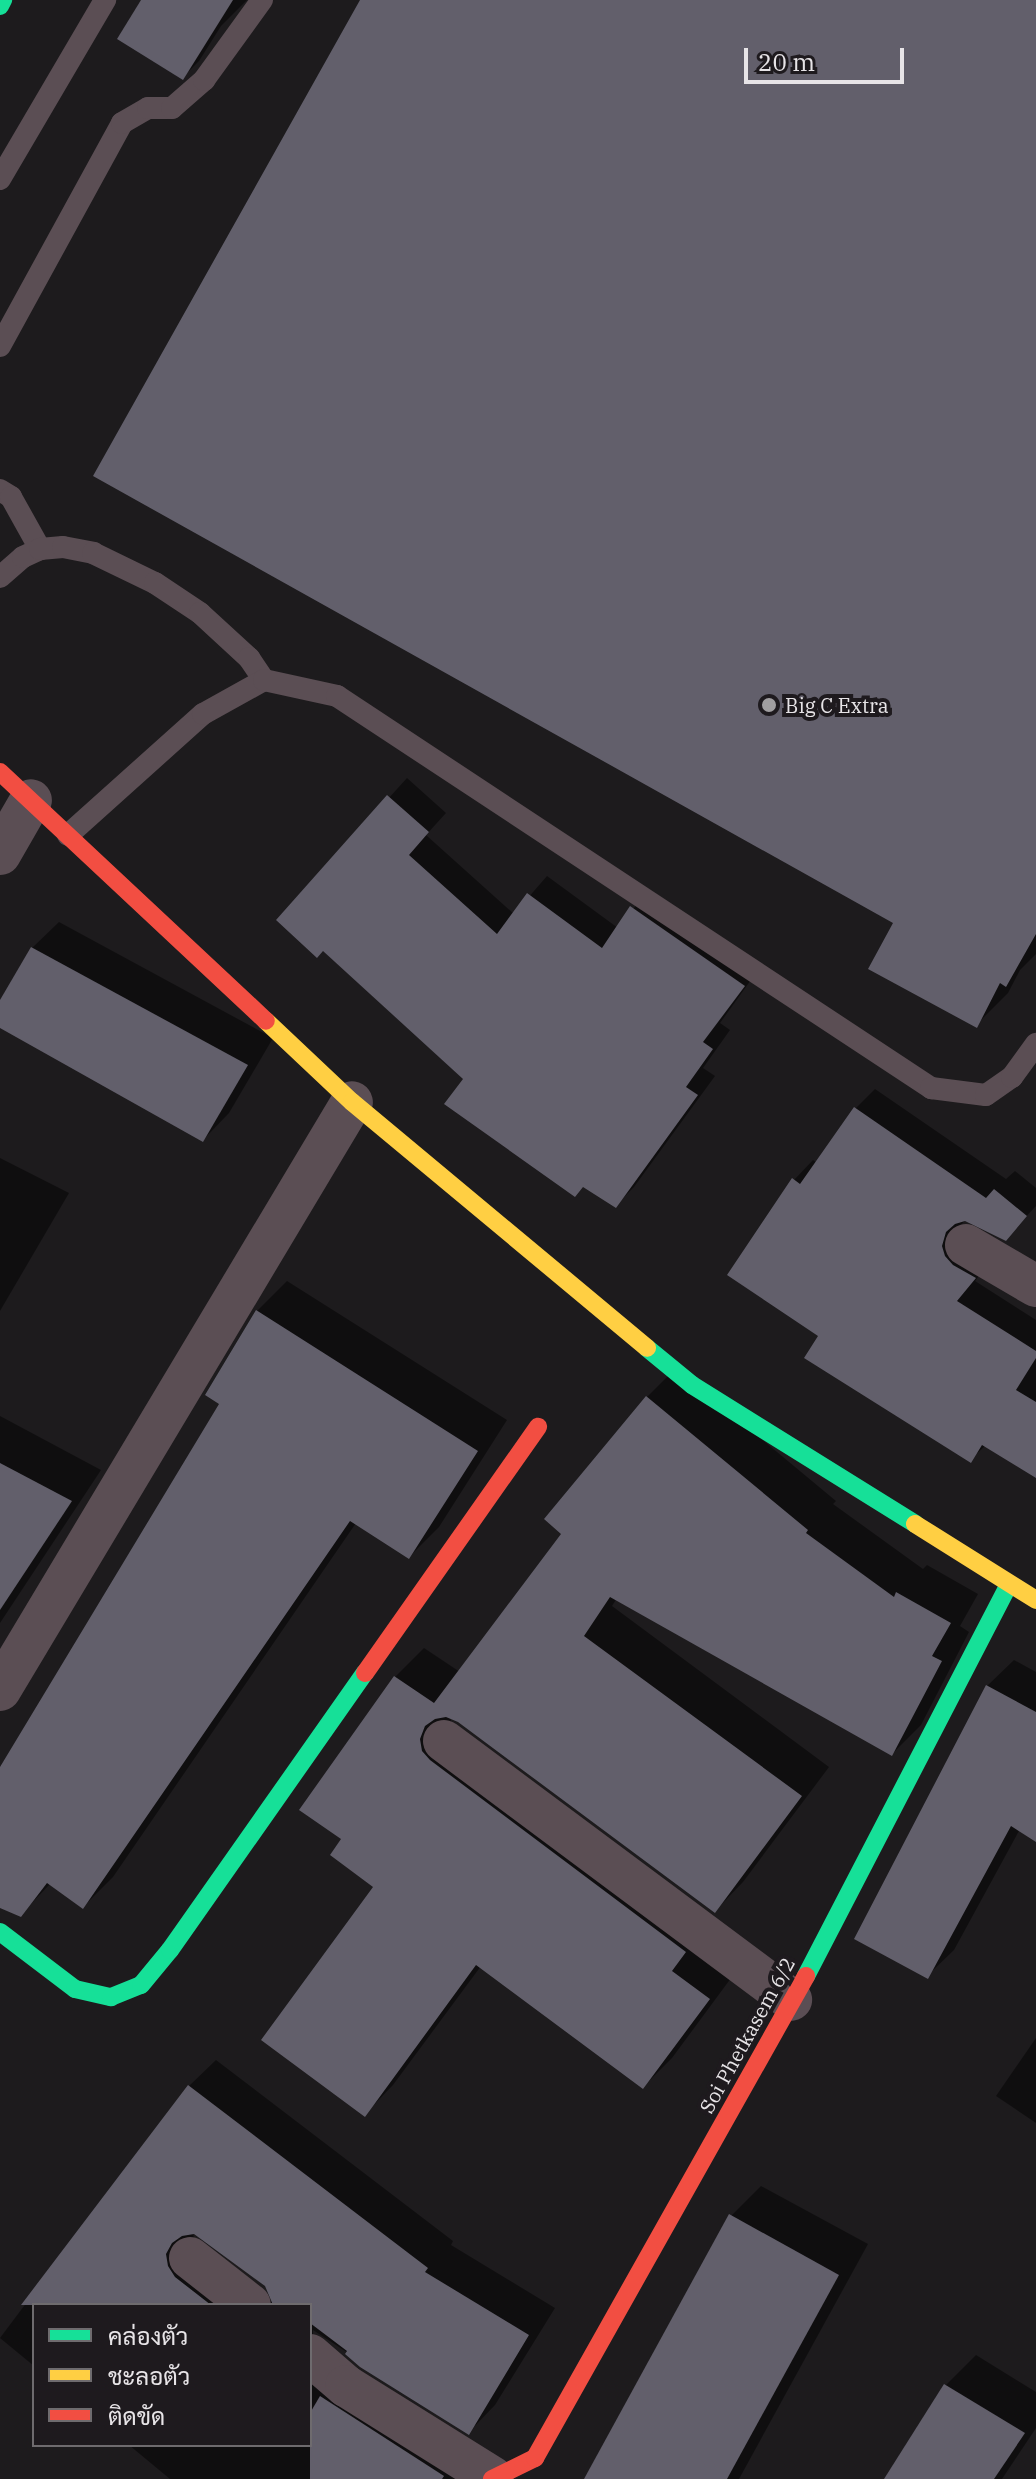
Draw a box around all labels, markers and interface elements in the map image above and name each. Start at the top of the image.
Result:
scale bar [748,32,908,82]
text: 20 m [758,46,815,78]
place label: Big C Extra [785,693,889,717]
marker: Big C Extra [760,696,778,714]
street label: Soi Phetkasem 6/2 [694,1953,800,2117]
legend [32,2303,312,2447]
text: คล่องตัว [108,2320,188,2352]
text: ชะลอตัว [108,2360,190,2392]
text: ติดขัด [108,2400,165,2432]

